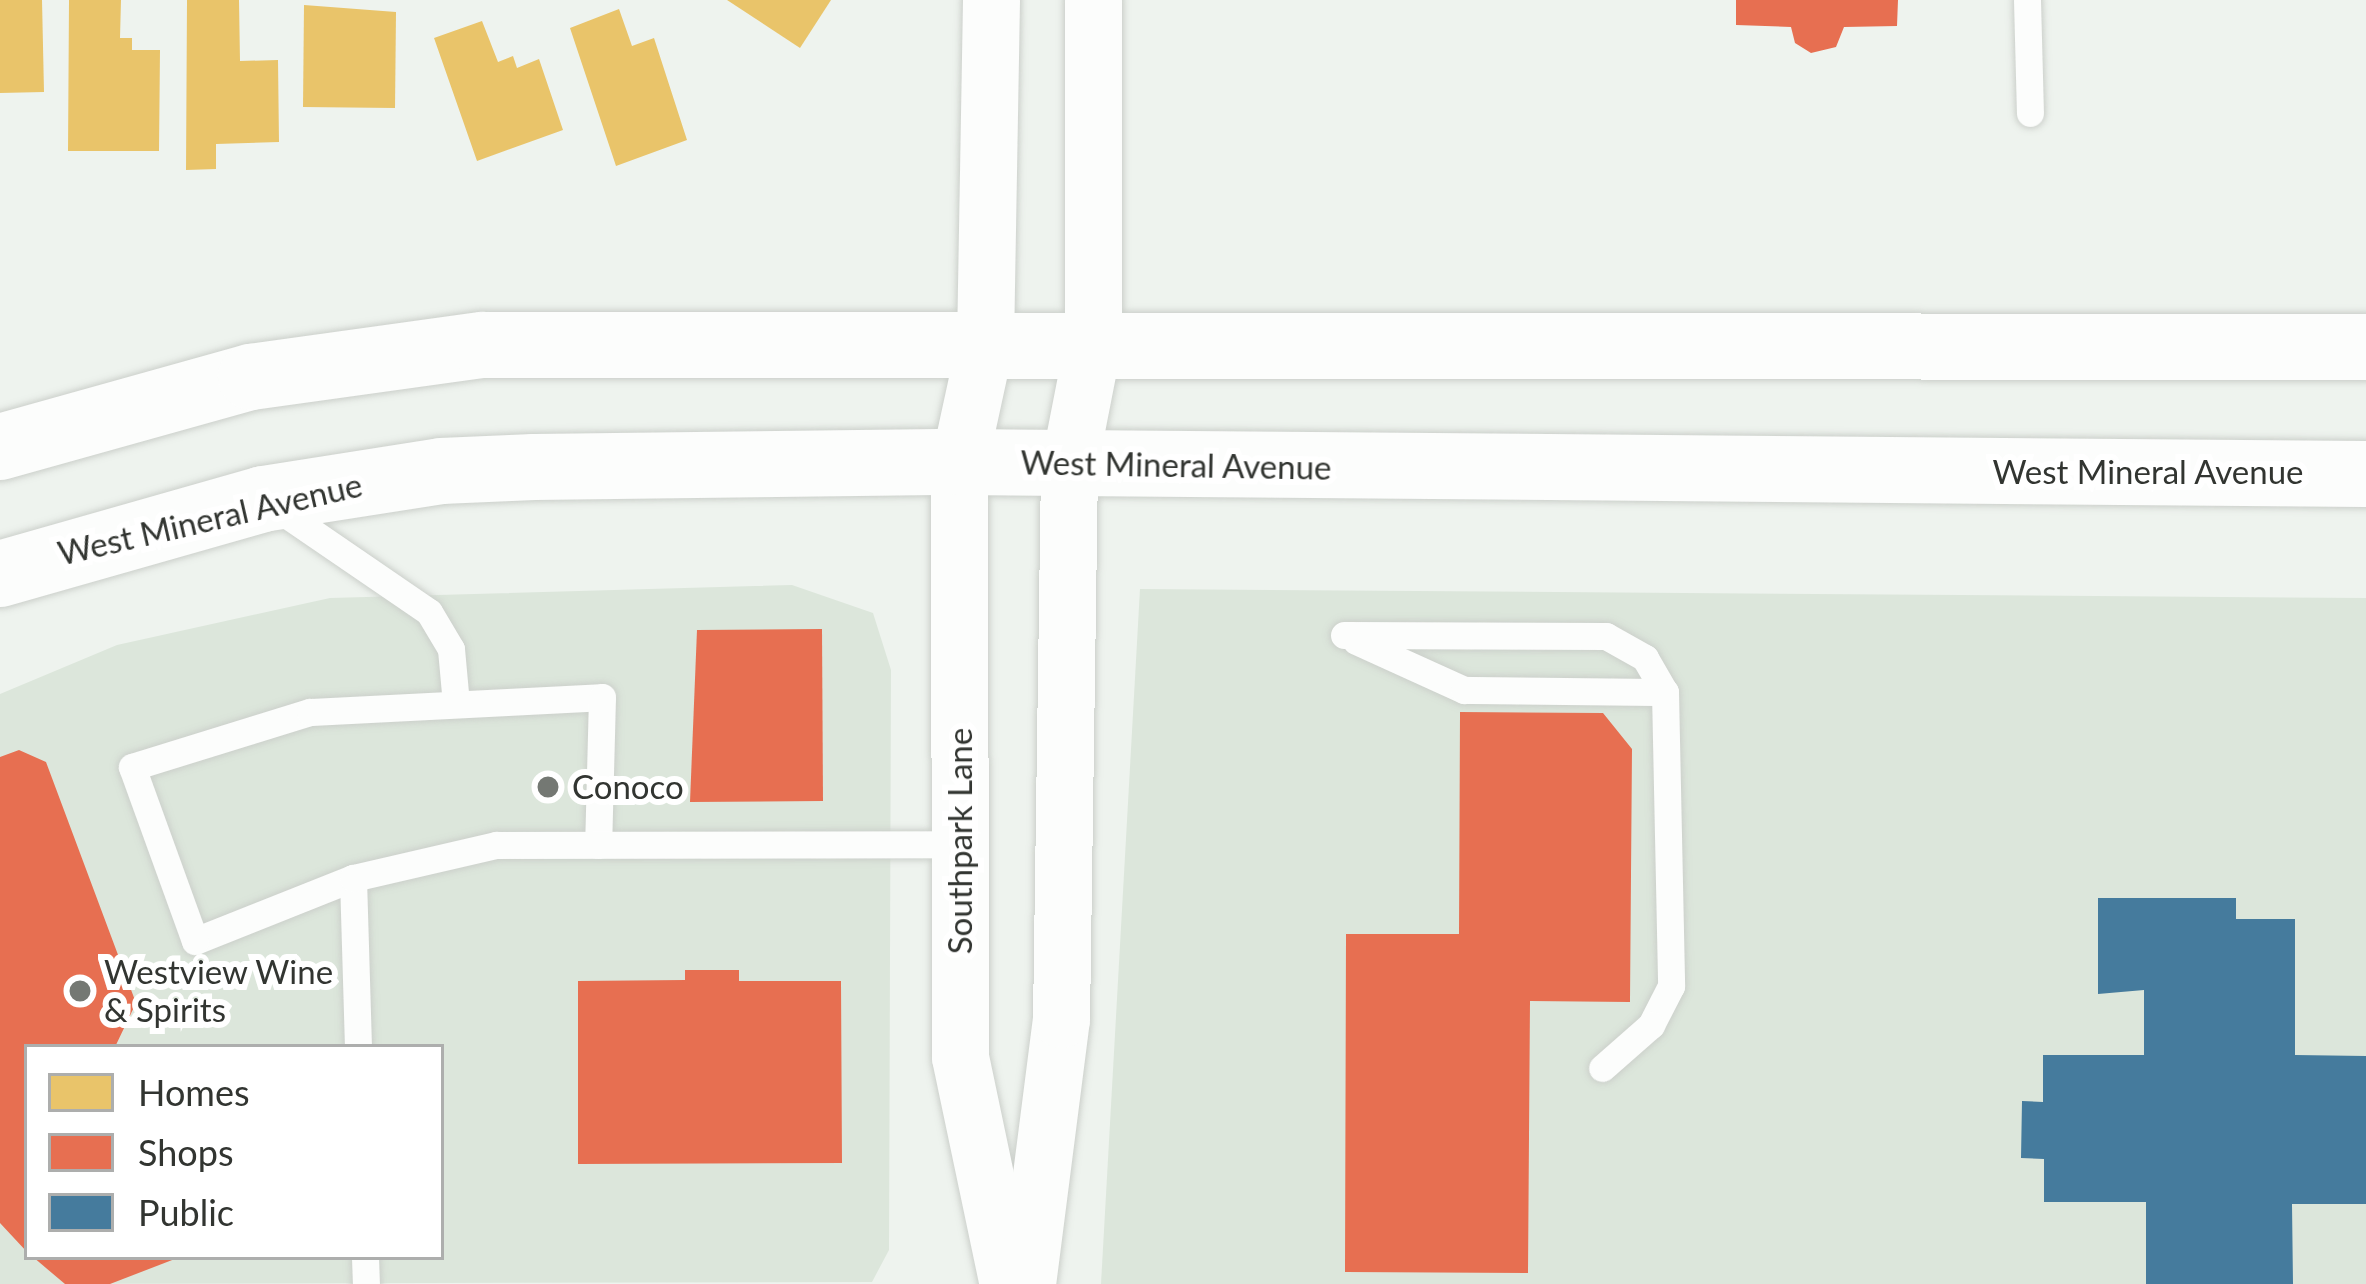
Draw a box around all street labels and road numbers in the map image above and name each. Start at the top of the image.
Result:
street label: West Mineral Avenue [1020,442,1332,488]
street label: West Mineral Avenue [1992,452,2304,492]
street label: West Mineral Avenue [54,465,366,573]
street label: Southpark Lane [940,728,980,954]

